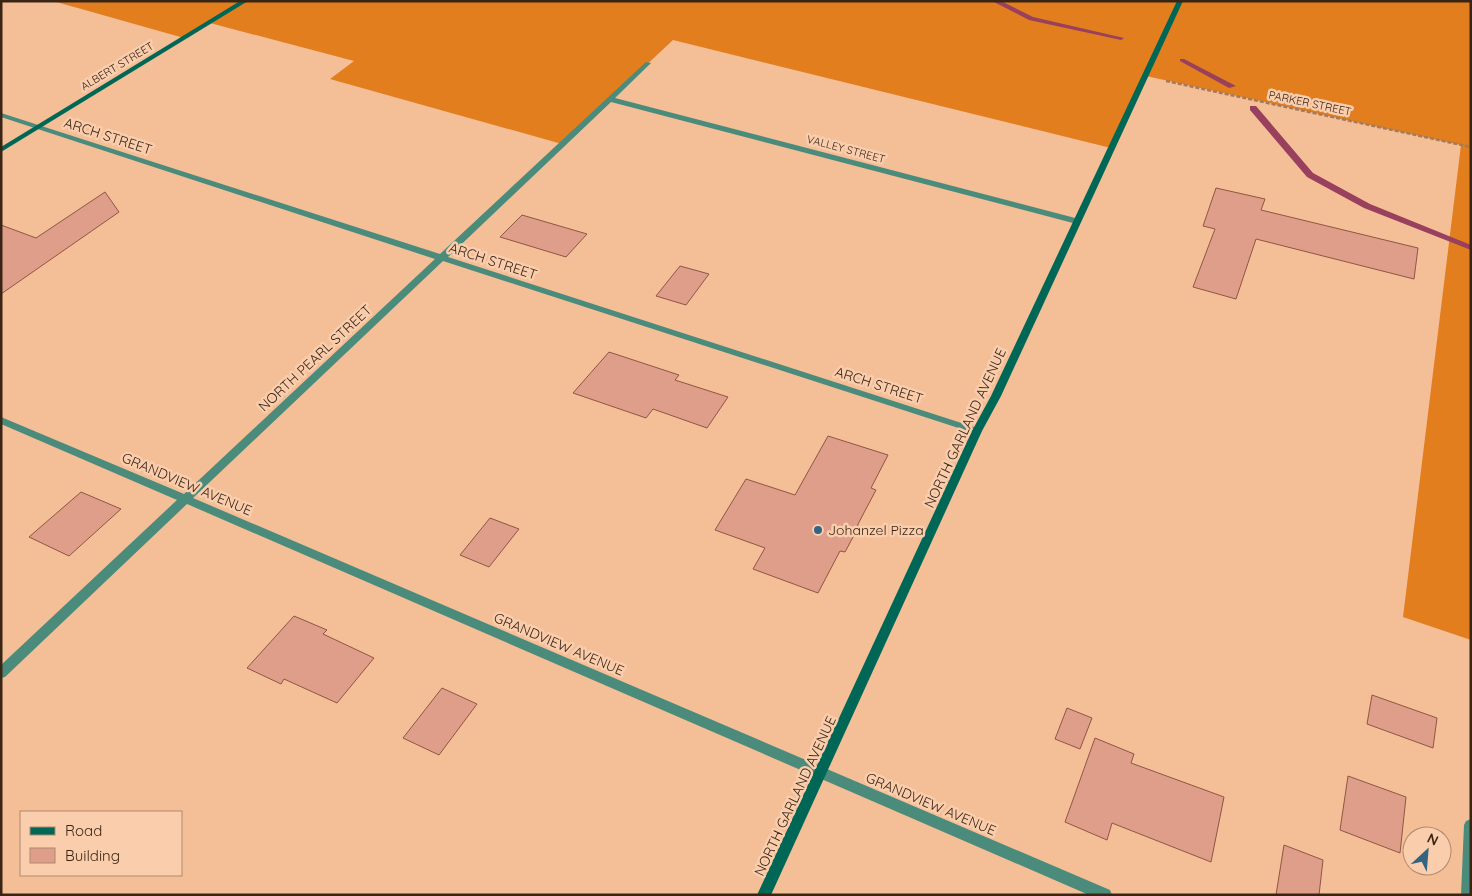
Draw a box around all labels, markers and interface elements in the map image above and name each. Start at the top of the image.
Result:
street label: ALBERT STREET [78,39,156,93]
street label: PARKER STREET [1267,87,1353,119]
street label: ARCH STREET [62,113,154,159]
street label: VALLEY STREET [805,132,887,166]
street label: ARCH STREET [447,238,539,284]
street label: NORTH PEARL STREET [255,301,375,415]
street label: NORTH GARLAND AVENUE [920,345,1010,511]
street label: ARCH STREET [833,362,925,408]
street label: GRANDVIEW AVENUE [119,448,255,520]
place label: Johanzel Pizza [828,521,924,539]
marker: Johanzel Pizza [812,524,824,536]
street label: GRANDVIEW AVENUE [491,608,627,680]
street label: NORTH GARLAND AVENUE [750,713,840,879]
street label: GRANDVIEW AVENUE [863,768,999,840]
legend [20,811,182,876]
text: Road [65,821,102,840]
north arrow [1402,826,1452,876]
text: N [1424,829,1441,850]
text: Building [65,846,120,865]

